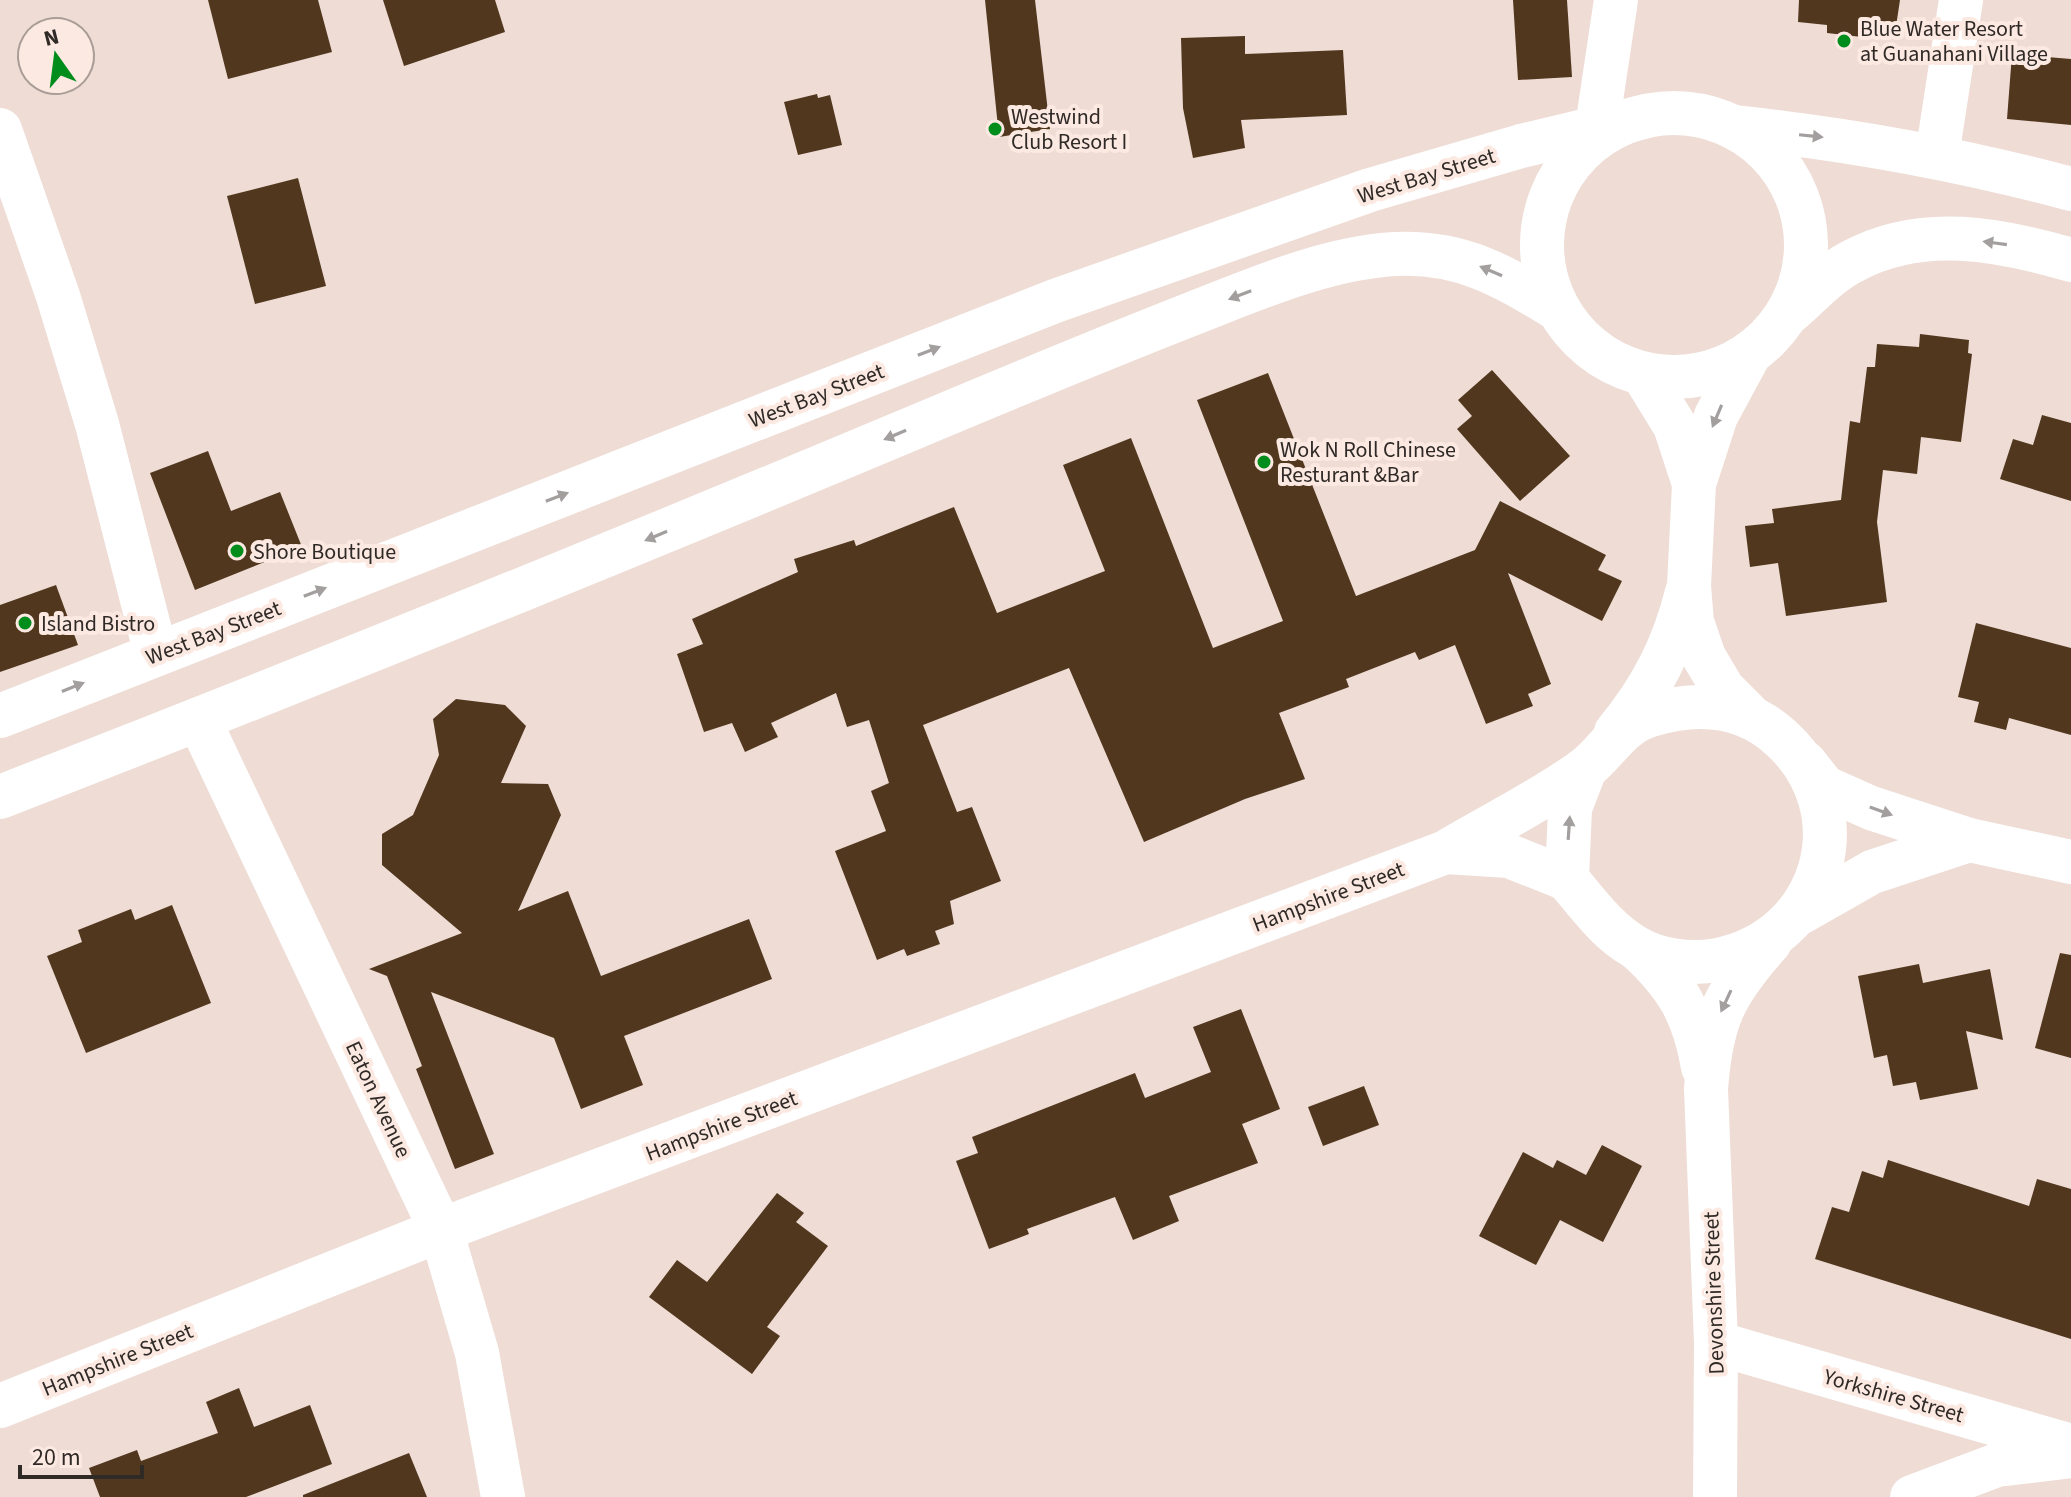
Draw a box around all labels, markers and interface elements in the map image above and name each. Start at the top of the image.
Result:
place label: Blue Water Resort at Guanahani Village [1860,13,2048,70]
north arrow [16,16,96,96]
text: N [40,20,62,55]
marker: Blue Water Resort at Guanahani Village [1835,32,1853,50]
place label: Westwind Club Resort I [1011,101,1127,158]
marker: Westwind Club Resort I [986,120,1004,138]
one-way arrow [1799,129,1824,142]
street label: West Bay Street [1353,140,1500,212]
one-way arrow [1982,236,2007,249]
one-way arrow [1479,265,1503,278]
one-way arrow [1228,289,1252,302]
one-way arrow [917,344,941,357]
street label: West Bay Street [744,355,889,436]
one-way arrow [1710,404,1723,428]
one-way arrow [883,429,907,442]
place label: Wok N Roll Chinese Resturant &Bar [1280,434,1456,491]
marker: Wok N Roll Chinese Resturant &Bar [1255,453,1273,471]
one-way arrow [545,490,569,503]
one-way arrow [644,529,667,542]
place label: Shore Boutique [253,536,396,568]
marker: Shore Boutique [228,542,246,560]
one-way arrow [303,585,327,598]
street label: West Bay Street [141,592,286,673]
place label: Island Bistro [41,608,155,640]
marker: Island Bistro [16,614,34,632]
one-way arrow [61,680,85,693]
one-way arrow [1869,805,1893,818]
one-way arrow [1563,815,1576,840]
street label: Hampshire Street [1248,853,1409,941]
one-way arrow [1719,989,1733,1013]
street label: Eaton Avenue [337,1036,419,1163]
street label: Hampshire Street [641,1082,802,1170]
street label: Devonshire Street [1695,1210,1733,1375]
street label: Hampshire Street [37,1315,198,1405]
street label: Yorkshire Street [1819,1360,1968,1431]
scale bar [20,1429,142,1479]
text: 20 m [32,1440,81,1475]

